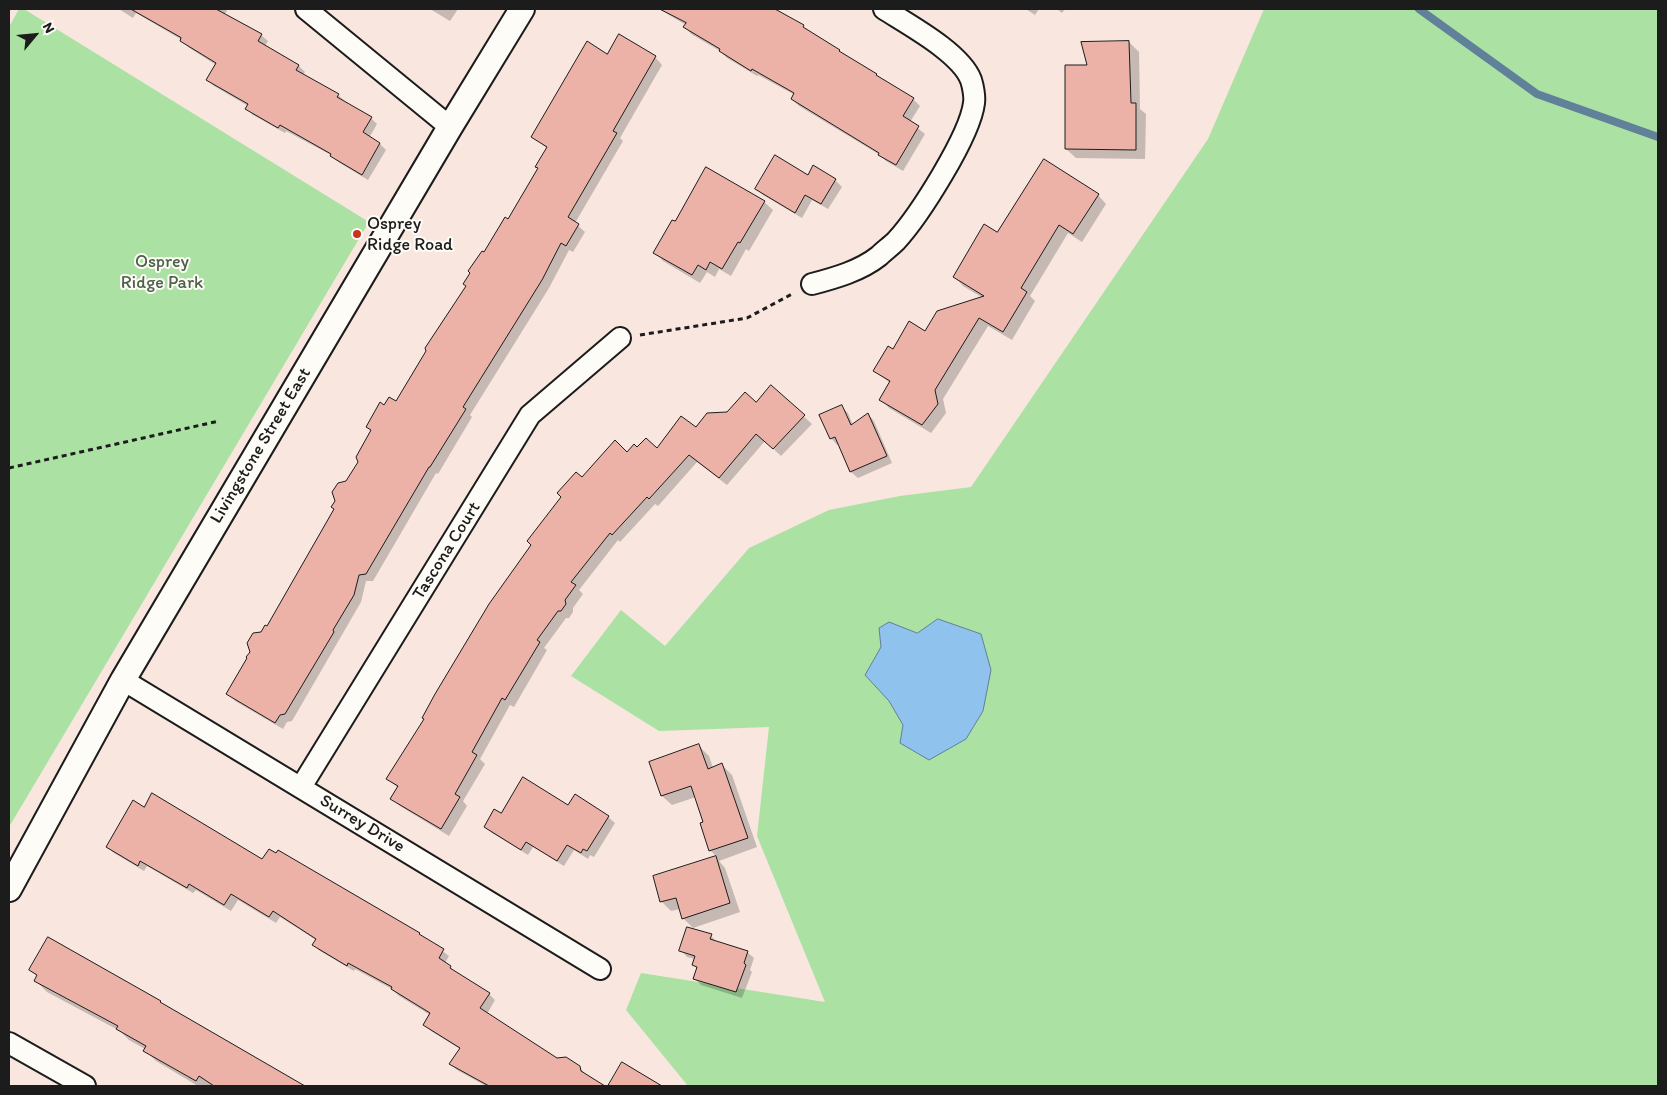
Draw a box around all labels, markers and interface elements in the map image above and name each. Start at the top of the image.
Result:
north arrow [10,10,60,60]
text: N [39,20,58,36]
place label: Osprey Ridge Road [367,213,453,255]
marker: Osprey Ridge Road [351,228,363,240]
park label: Osprey Ridge Park [121,251,203,294]
street label: Livingstone Street East [206,364,316,528]
street label: Tascona Court [408,498,486,604]
street label: Surrey Drive [315,790,409,858]

